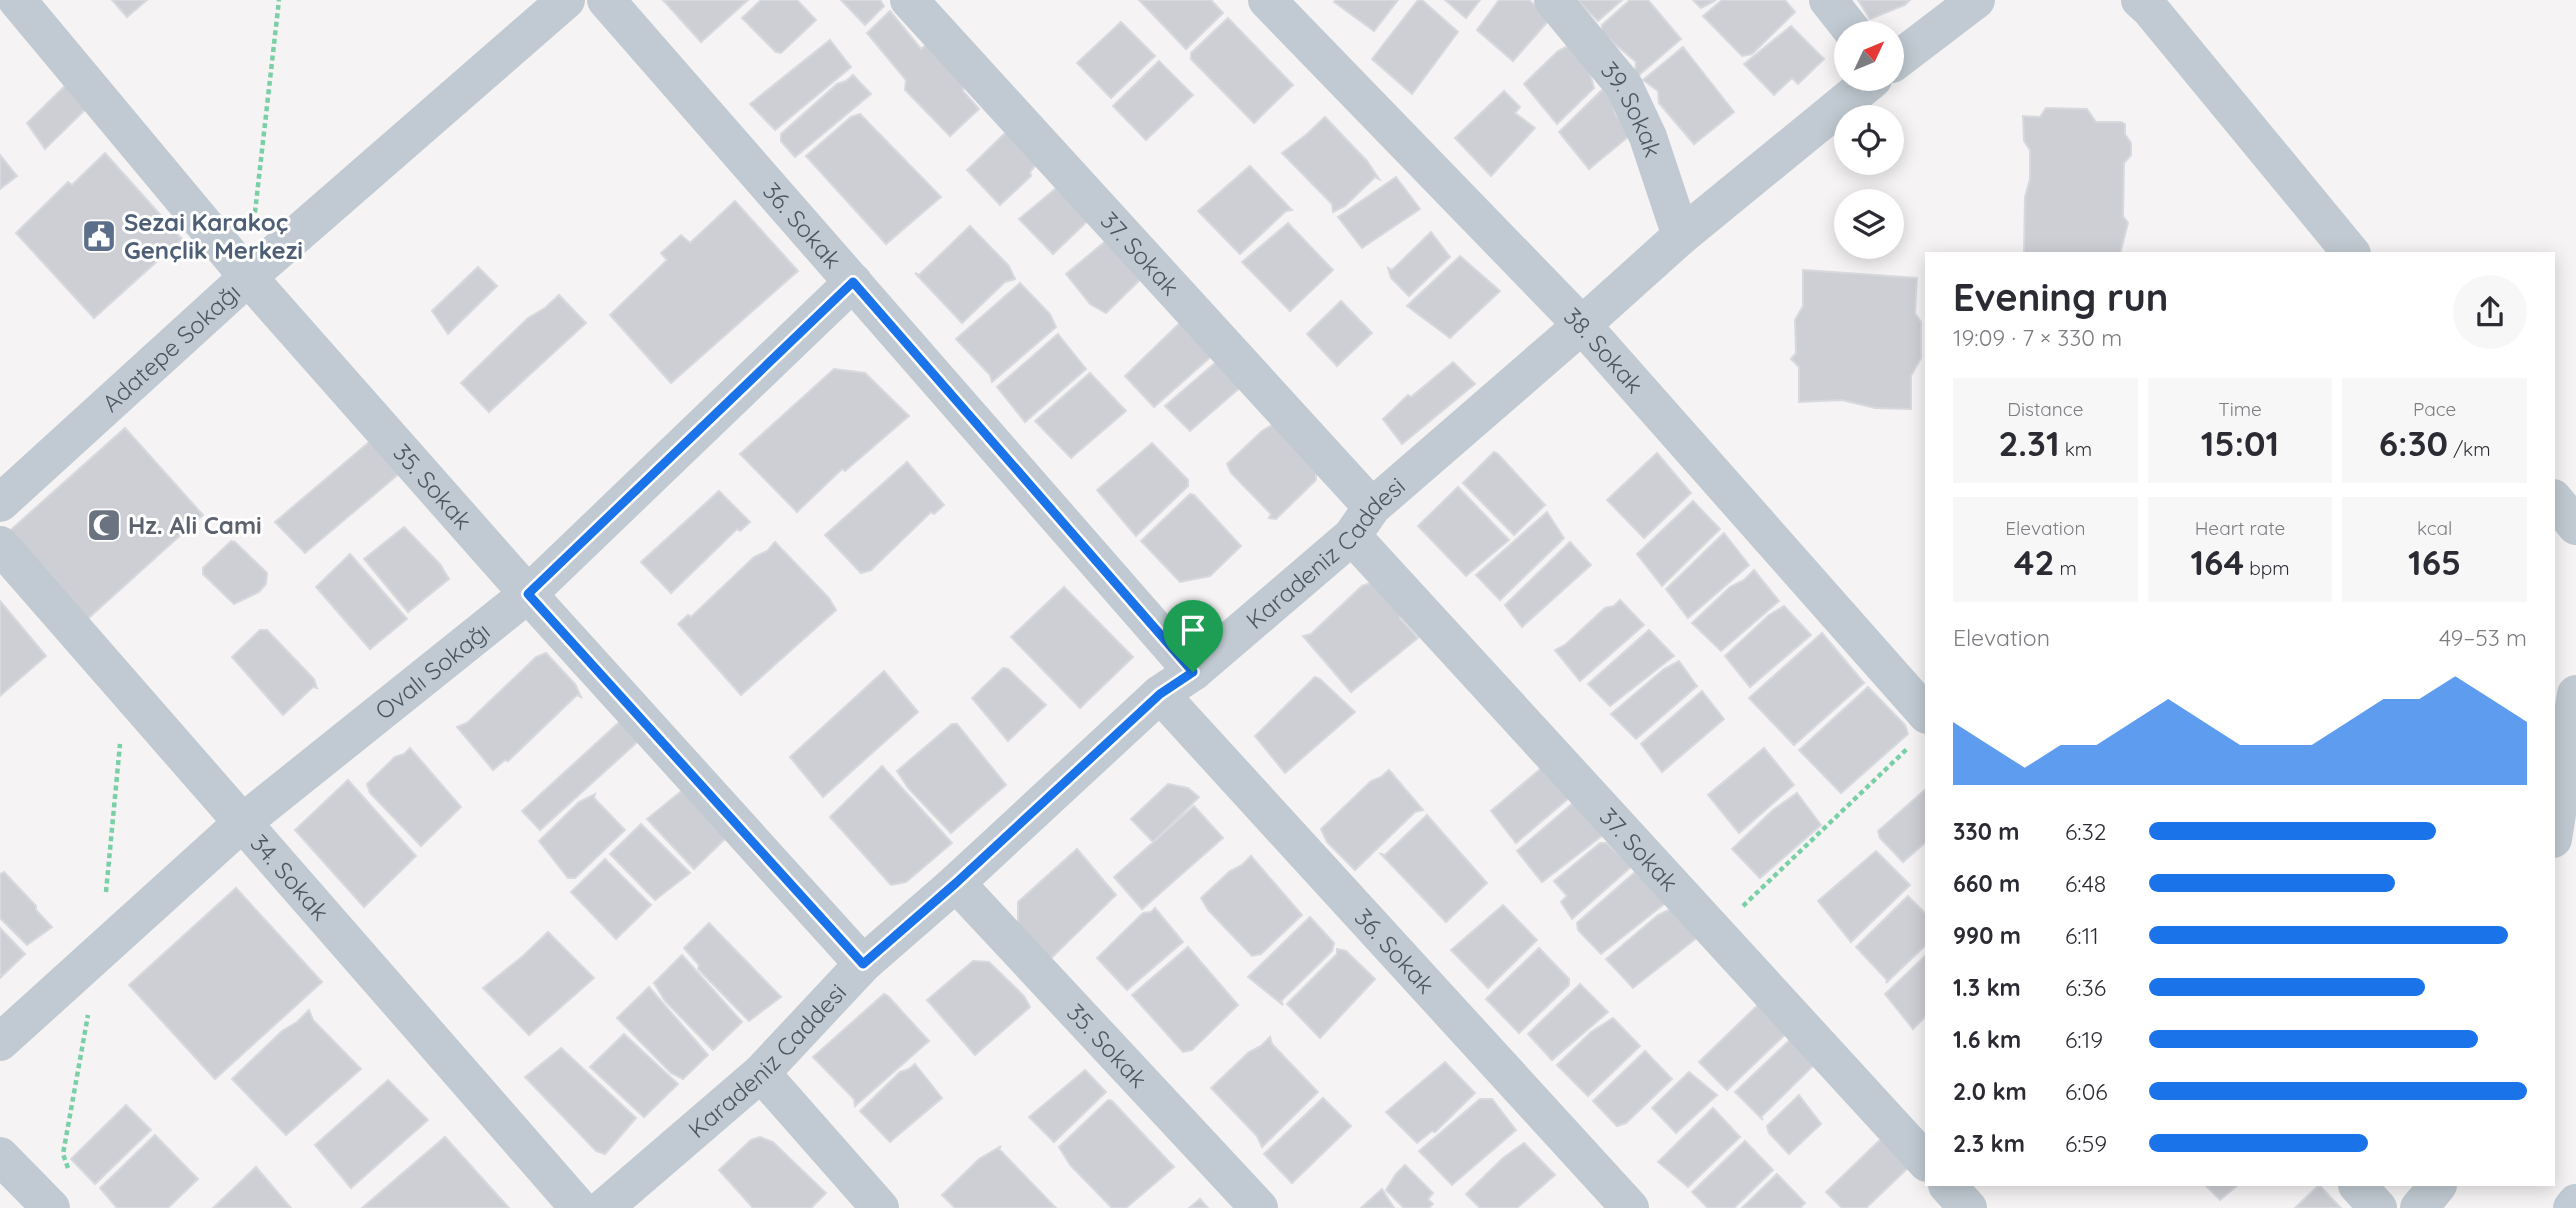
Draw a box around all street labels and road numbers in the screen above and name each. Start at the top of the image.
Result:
street label: 39. Sokak [1595,55,1669,161]
street label: 36. Sokak [757,176,848,274]
street label: 37. Sokak [1095,205,1186,301]
street label: Adatepe Sokağı [95,277,246,418]
street label: 38. Sokak [1558,301,1650,399]
street label: 35. Sokak [387,437,479,535]
street label: Karadeniz Caddesi [1240,470,1411,635]
street label: Ovalı Sokağı [369,616,496,726]
street label: 37. Sokak [1594,801,1685,897]
street label: 34. Sokak [244,828,336,926]
street label: 36. Sokak [1348,902,1441,1000]
street label: Karadeniz Caddesi [682,977,852,1144]
street label: 35. Sokak [1061,997,1154,1094]

